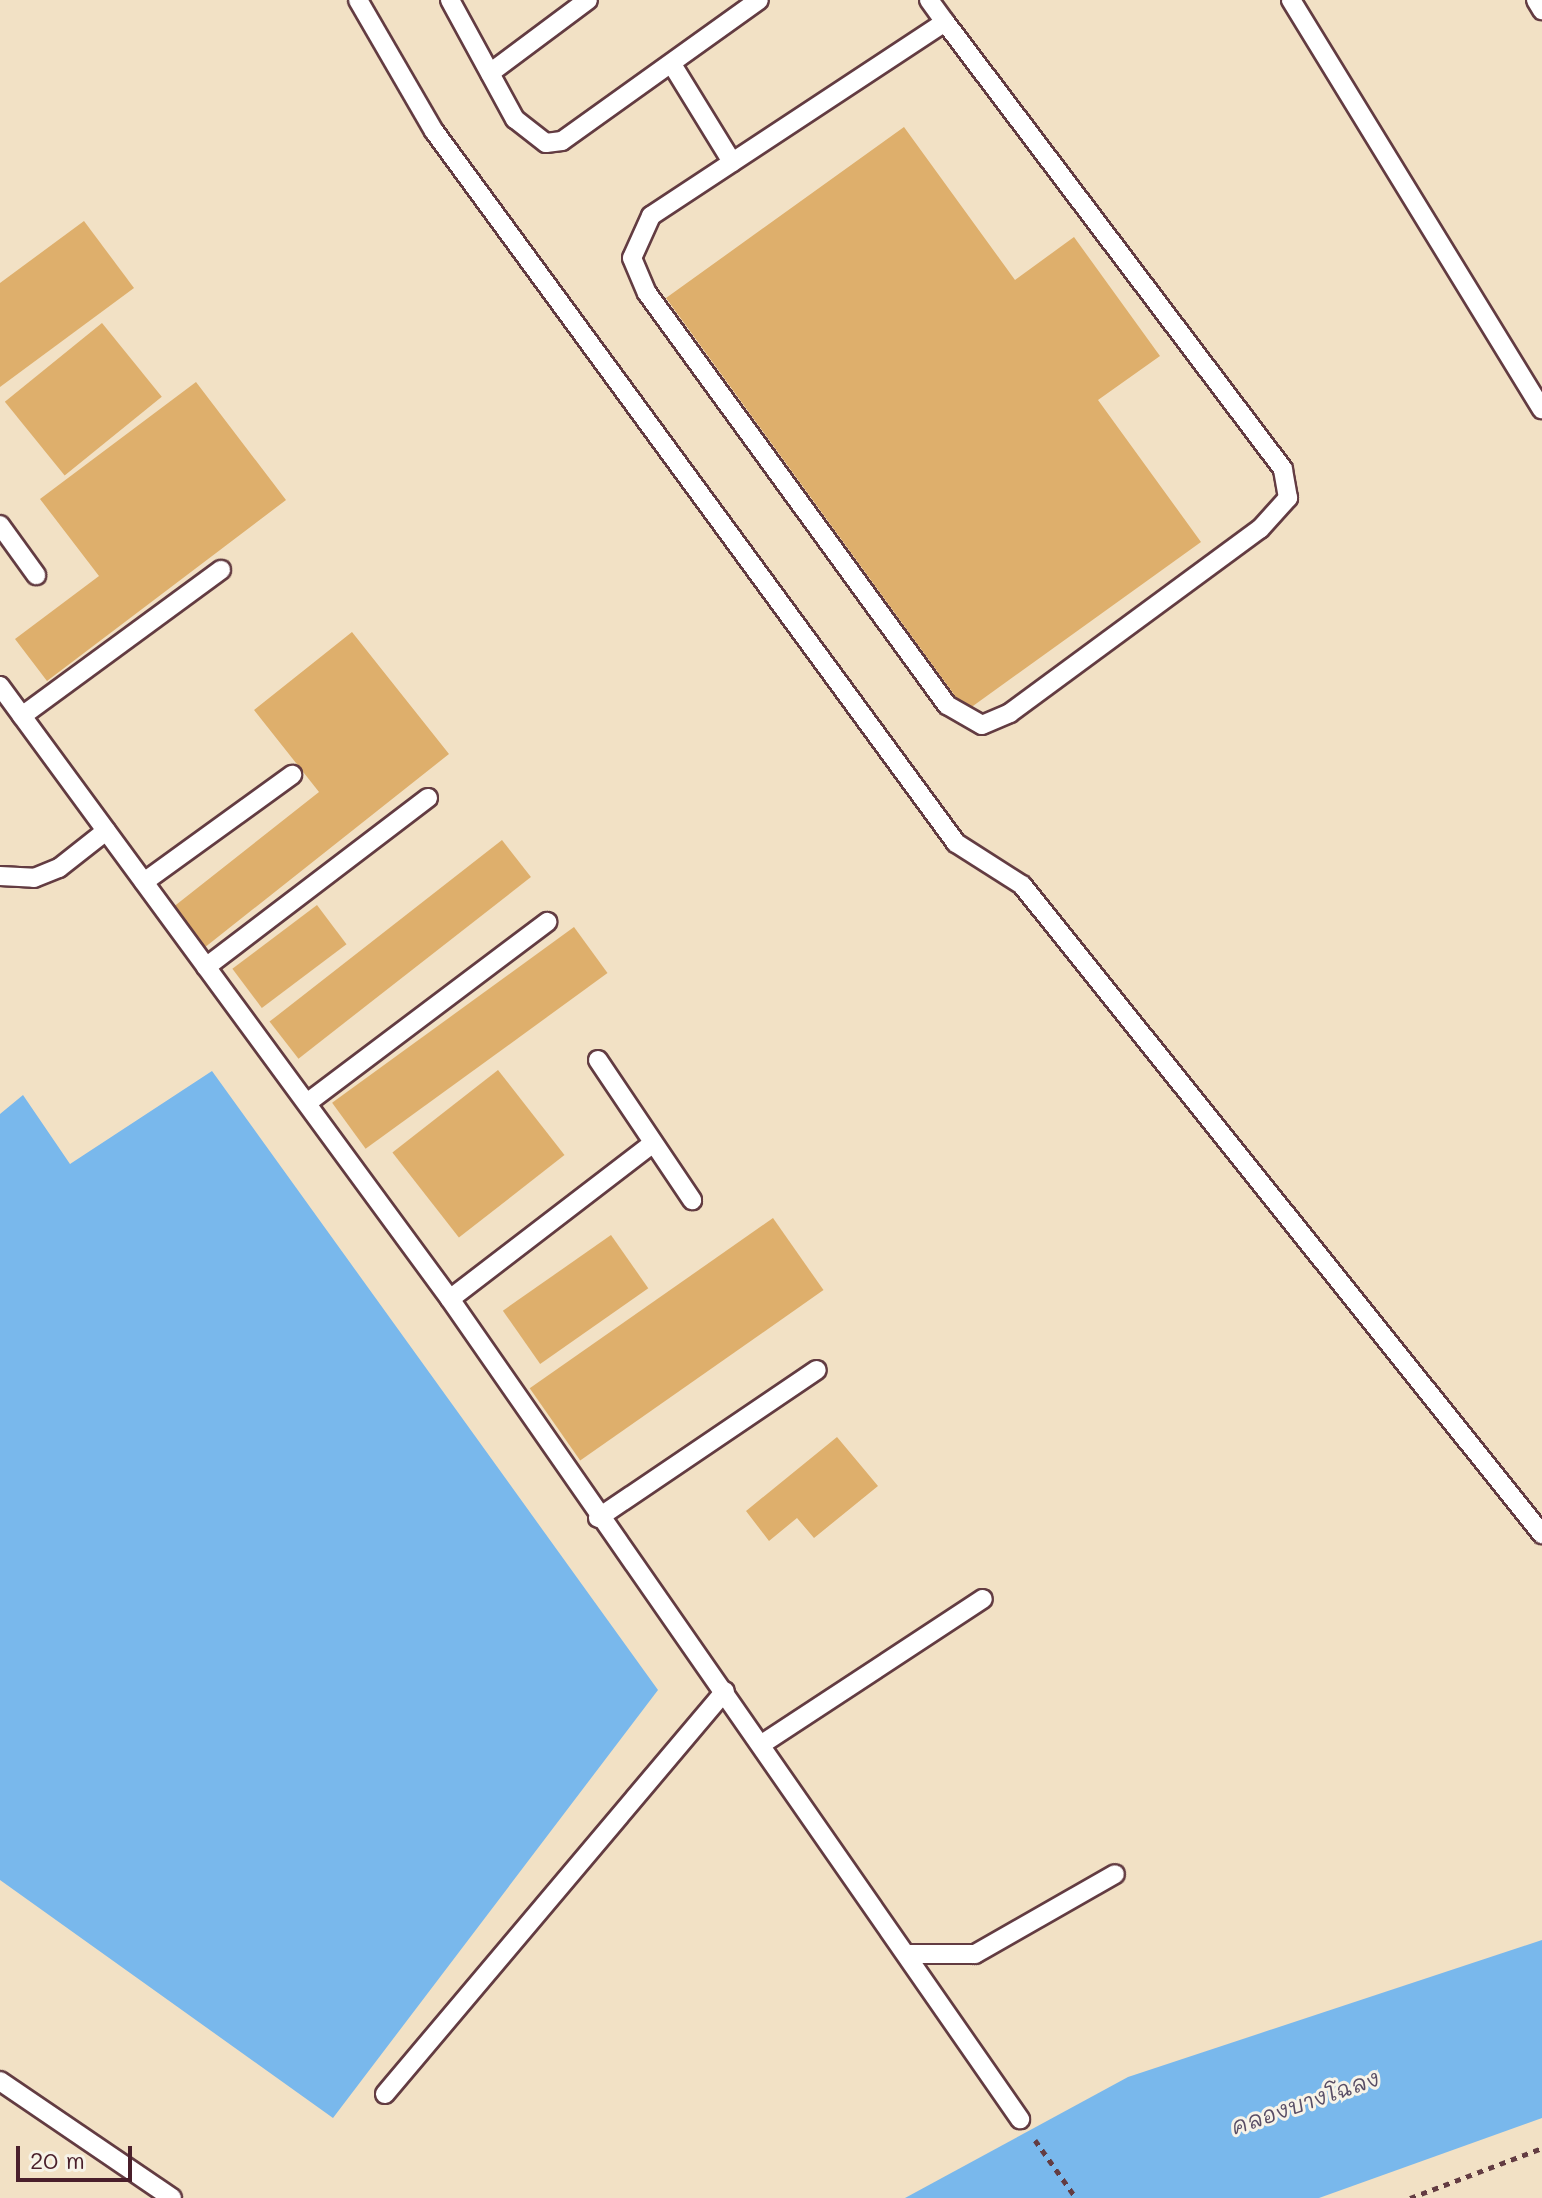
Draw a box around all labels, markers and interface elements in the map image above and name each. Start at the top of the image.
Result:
water label: คลองบางโฉลง [1228,2064,1382,2140]
scale bar [20,2130,136,2180]
text: 20 m [30,2144,85,2175]

